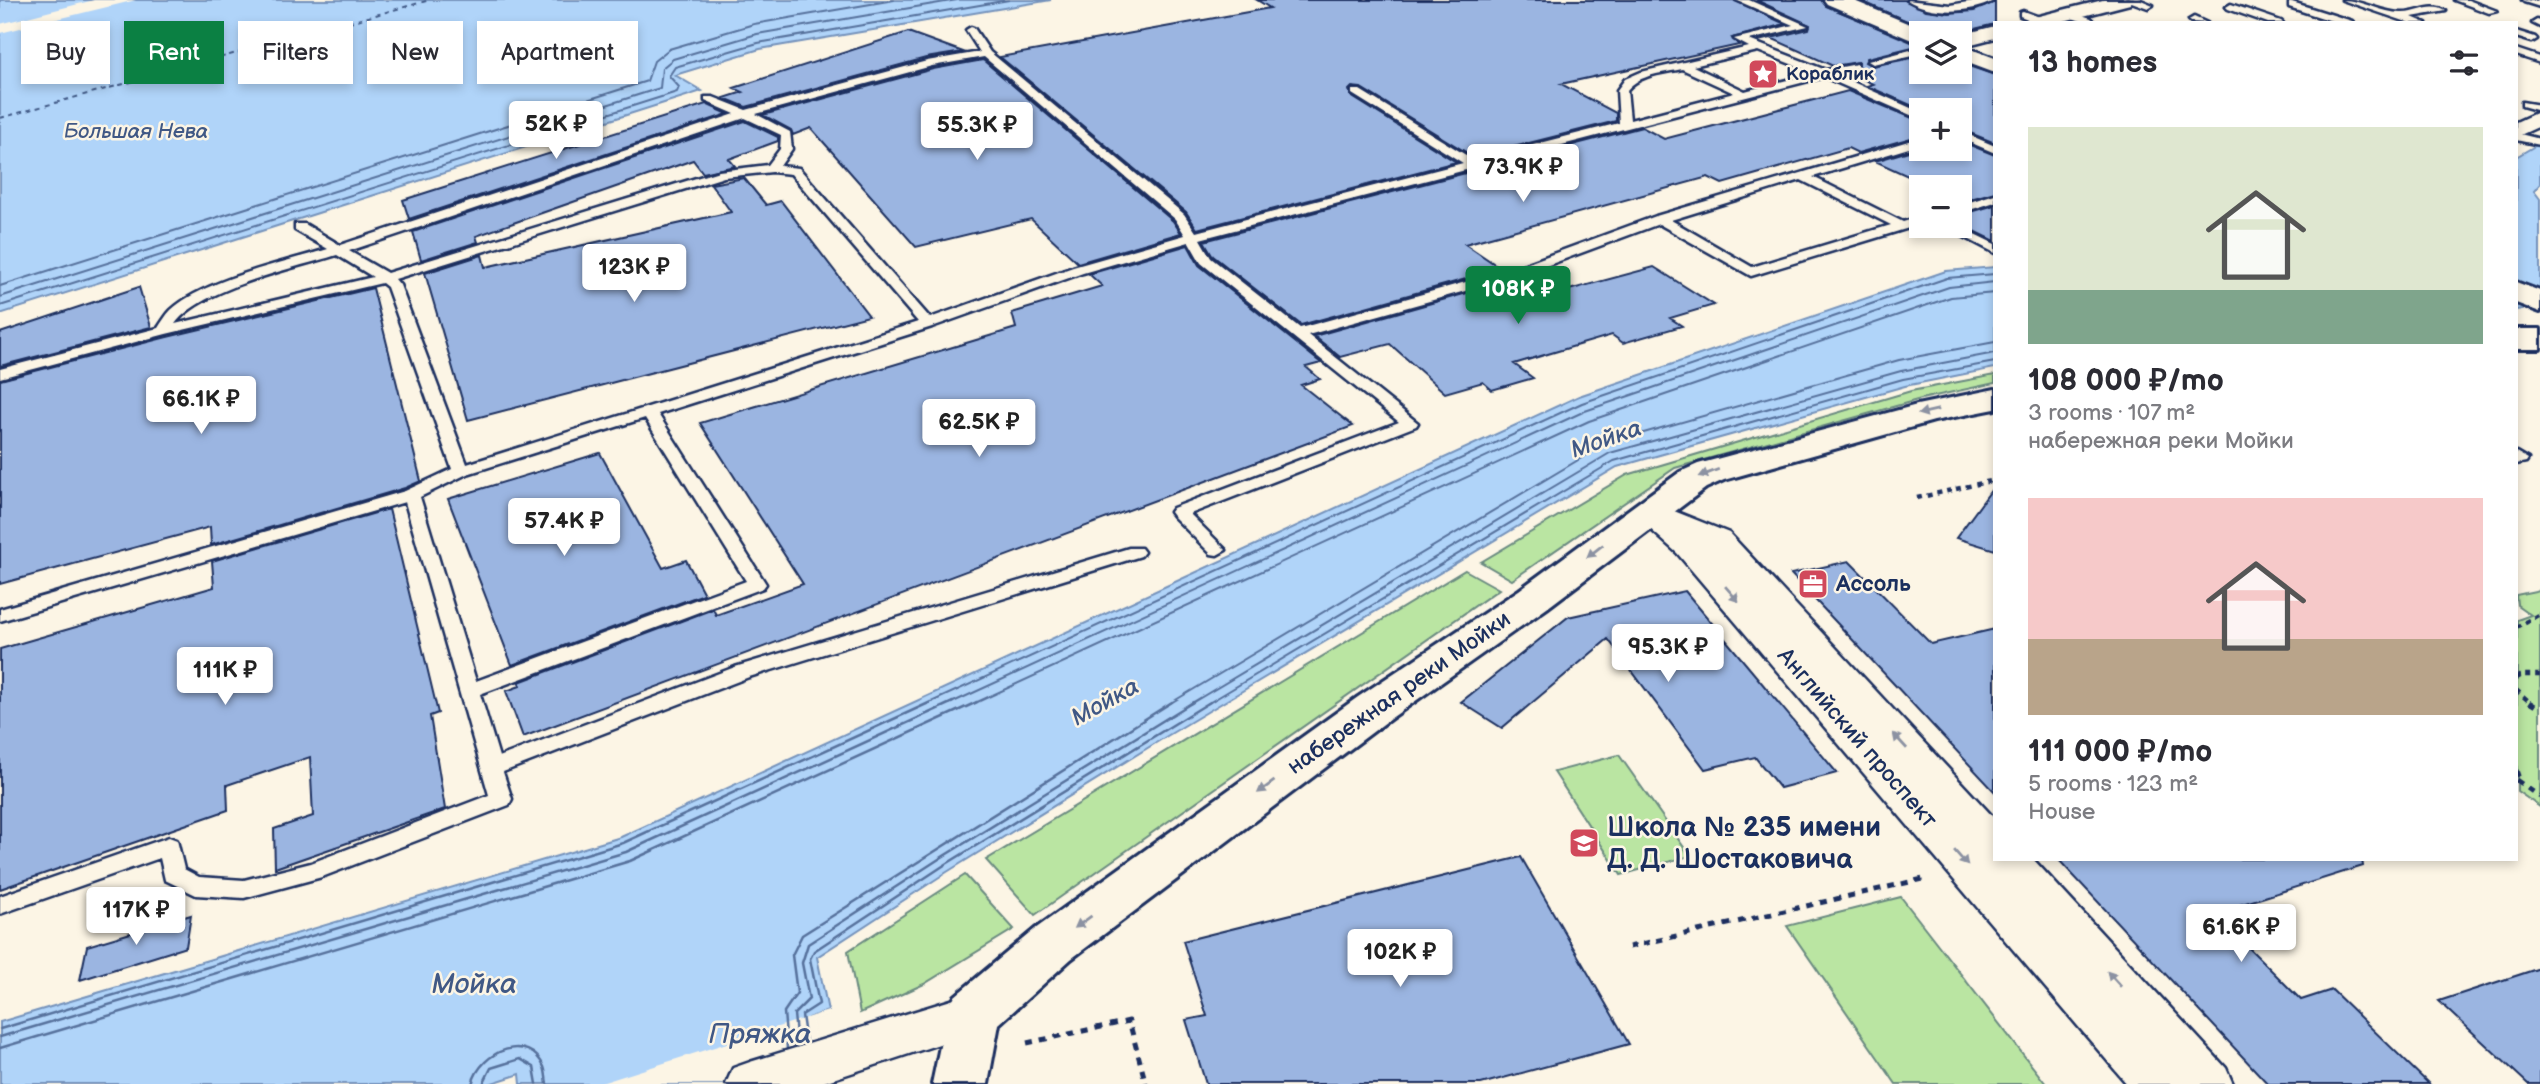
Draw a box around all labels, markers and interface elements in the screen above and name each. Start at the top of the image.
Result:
chip: Buy [21,21,110,84]
chip: Rent [124,21,224,84]
chip: Filters [238,21,353,84]
chip: New [367,21,463,84]
chip: Apartment [477,21,638,84]
map controls [1909,21,1972,238]
button: layers [1909,21,1972,84]
icon: filters [2445,44,2483,82]
text: 13 homes [2028,45,2157,81]
place icon: Кораблик [1746,57,1780,91]
place label: Кораблик [1786,63,1875,86]
button: + [1909,98,1972,161]
pin: 52K ₽ [507,102,605,161]
pin: 55.3K ₽ [912,102,1042,162]
text: 52K ₽ [525,110,587,138]
text: 55.3K ₽ [937,111,1017,139]
water label: Большая Нева [64,119,208,144]
pin: 73.9K ₽ [1458,144,1588,204]
text: 73.9K ₽ [1483,153,1563,181]
icon: home [2193,172,2319,298]
button: − [1909,175,1972,238]
pin: 123K ₽ [577,244,691,304]
text: 123K ₽ [598,253,670,281]
pin: 108K ₽ [1461,266,1575,326]
text: 108K ₽ [1481,275,1555,303]
text: 108 000 ₽/mo [2028,363,2224,399]
pin: 66.1K ₽ [136,376,266,436]
text: 66.1K ₽ [162,385,240,413]
text: 3 rooms · 107 m² [2028,399,2195,427]
pin: 62.5K ₽ [914,400,1044,459]
one-way arrow [1917,407,1939,418]
text: 62.5K ₽ [938,408,1020,436]
water label: Мойка [1567,413,1645,465]
text: набережная реки Мойки [2028,427,2294,455]
one-way arrow [1699,468,1720,479]
pin: 57.4K ₽ [499,498,629,558]
text: 57.4K ₽ [524,507,604,535]
icon: home [2193,543,2319,669]
one-way arrow [1586,544,1604,559]
office icon: Ассоль [1796,567,1830,601]
place label: Ассоль [1835,570,1911,598]
one-way arrow [1723,585,1739,602]
street label: набережная реки Мойки [1282,605,1516,781]
pin: 95.3K ₽ [1603,624,1733,684]
text: 95.3K ₽ [1628,633,1708,661]
street label: Английский проспект [1771,642,1943,834]
pin: 111K ₽ [168,648,282,707]
text: 111K ₽ [193,656,257,684]
water label: Мойка [1066,672,1144,732]
one-way arrow [1892,732,1908,750]
text: 111 000 ₽/mo [2028,734,2212,770]
text: 5 rooms · 123 m² [2028,770,2198,798]
one-way arrow [1257,780,1275,794]
text: House [2028,798,2095,826]
place label: Школа № 235 имени Д. Д. Шостаковича [1607,811,1881,876]
school or university icon: Школа № 235 имени Д. Д. Шостаковича [1567,826,1601,860]
one-way arrow [1953,849,1969,867]
pin: 117K ₽ [79,888,193,947]
text: 117K ₽ [102,896,170,924]
pin: 61.6K ₽ [2176,904,2306,964]
text: 61.6K ₽ [2202,913,2280,941]
one-way arrow [1074,915,1092,929]
pin: 102K ₽ [1343,930,1457,989]
text: 102K ₽ [1363,938,1437,966]
water label: Мойка [431,968,517,1001]
one-way arrow [2106,970,2122,988]
water label: Пряжка [708,1018,812,1051]

